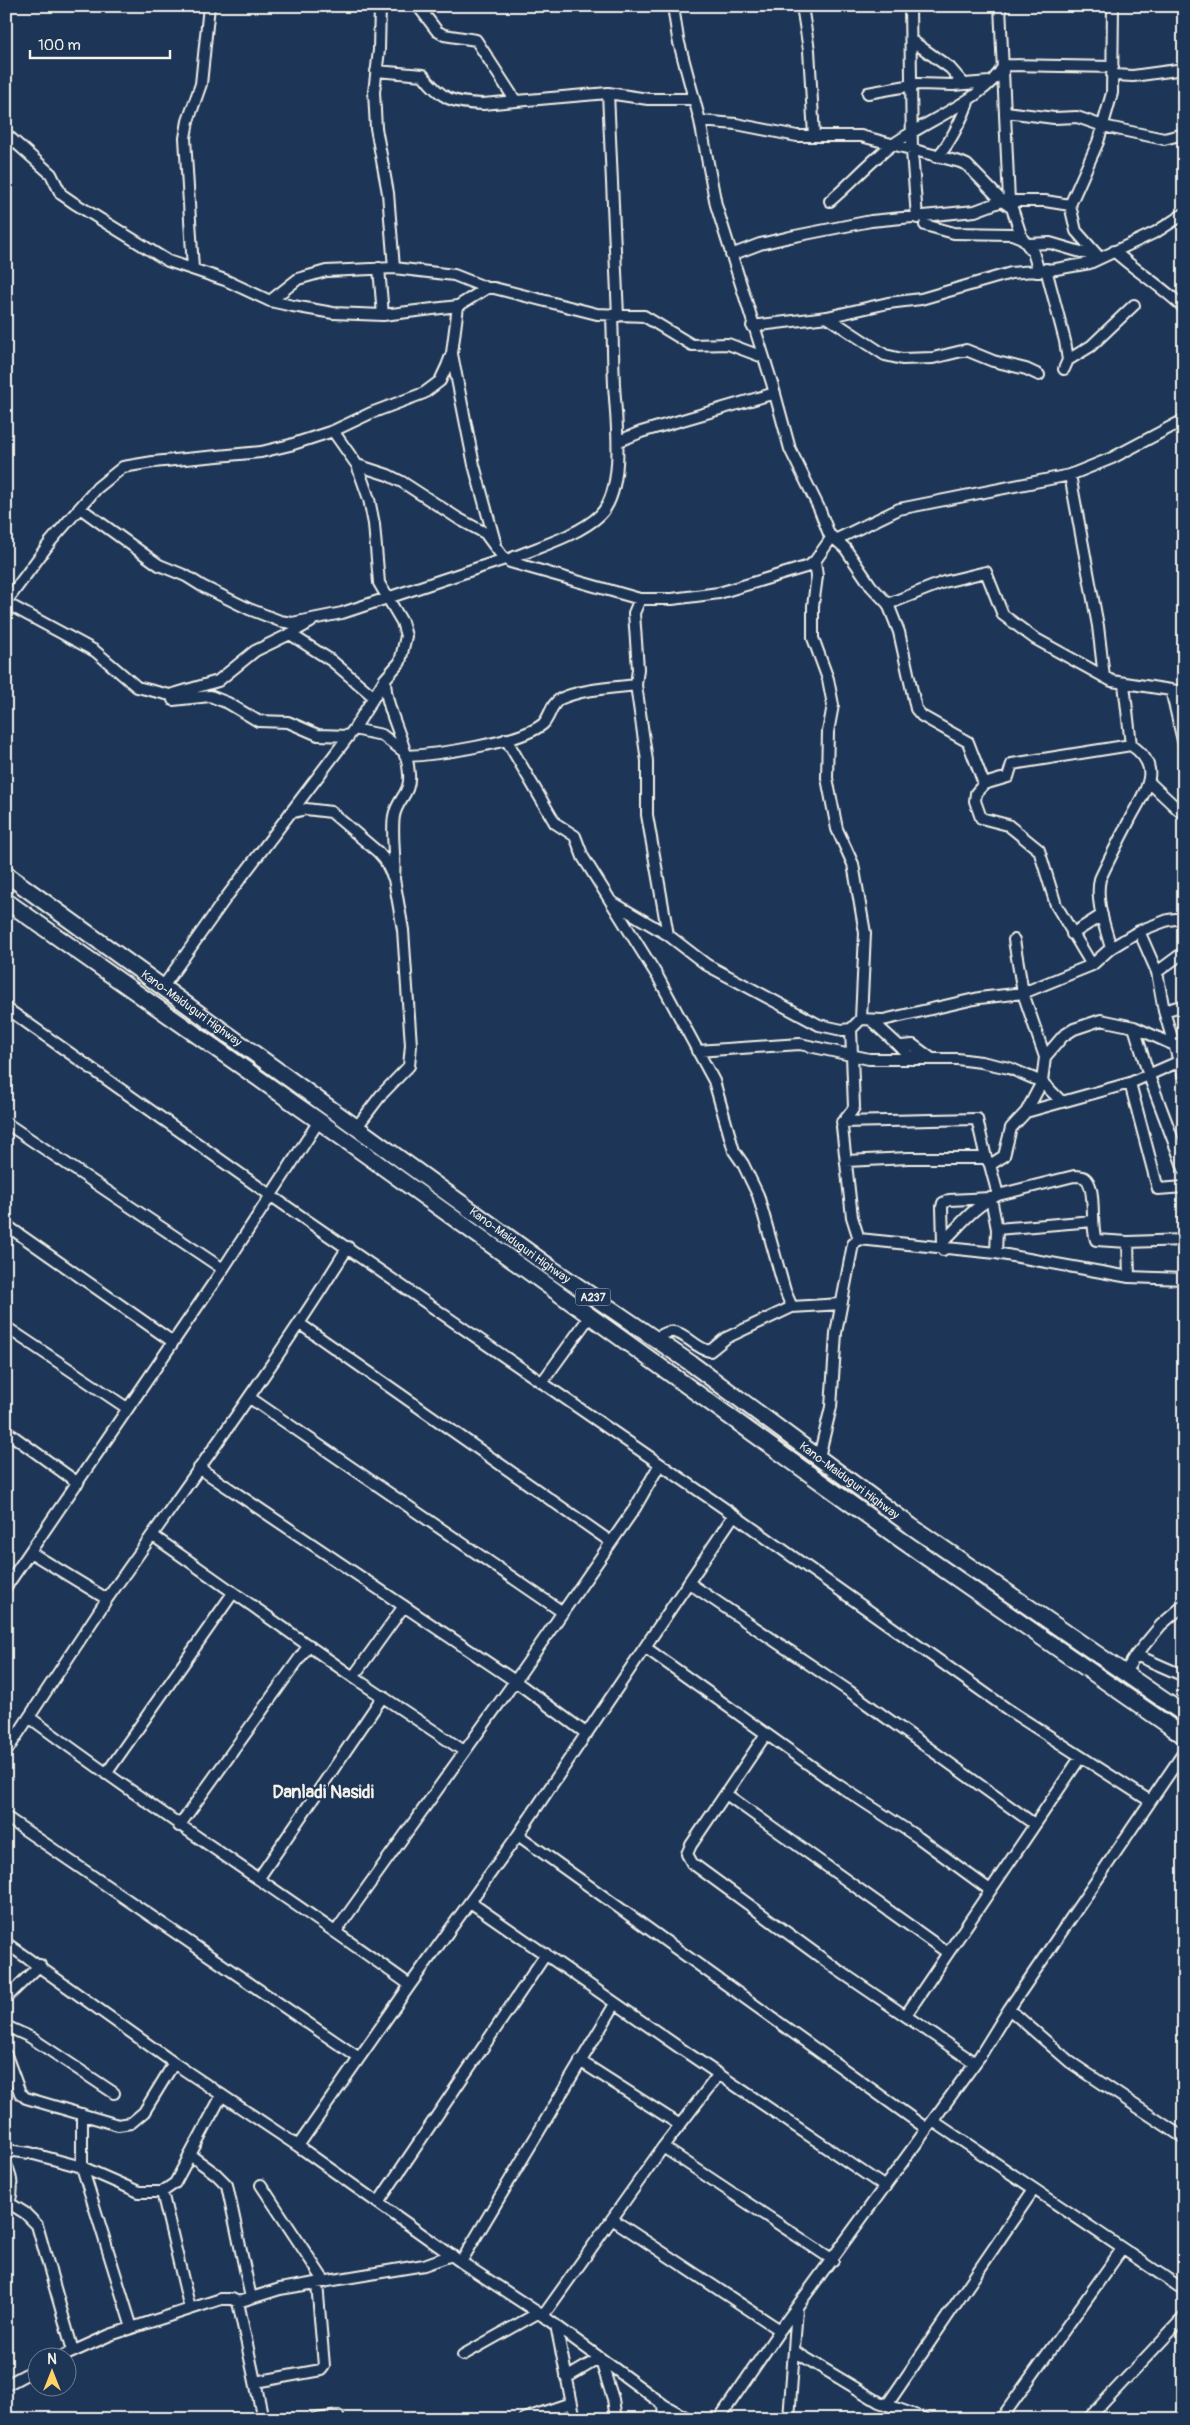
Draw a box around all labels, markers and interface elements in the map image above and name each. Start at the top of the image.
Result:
scale bar [30,28,170,60]
text: 100 m [38,36,81,55]
street label: Kano-Maiduguri Highway [138,967,245,1050]
street label: Kano-Maiduguri Highway [466,1204,573,1287]
road number: A237 [576,1288,610,1305]
street label: Kano-Maiduguri Highway [796,1439,903,1523]
district label: Danladi Nasidi [272,1781,374,1804]
north arrow [28,2348,78,2398]
text: N [47,2351,57,2368]

